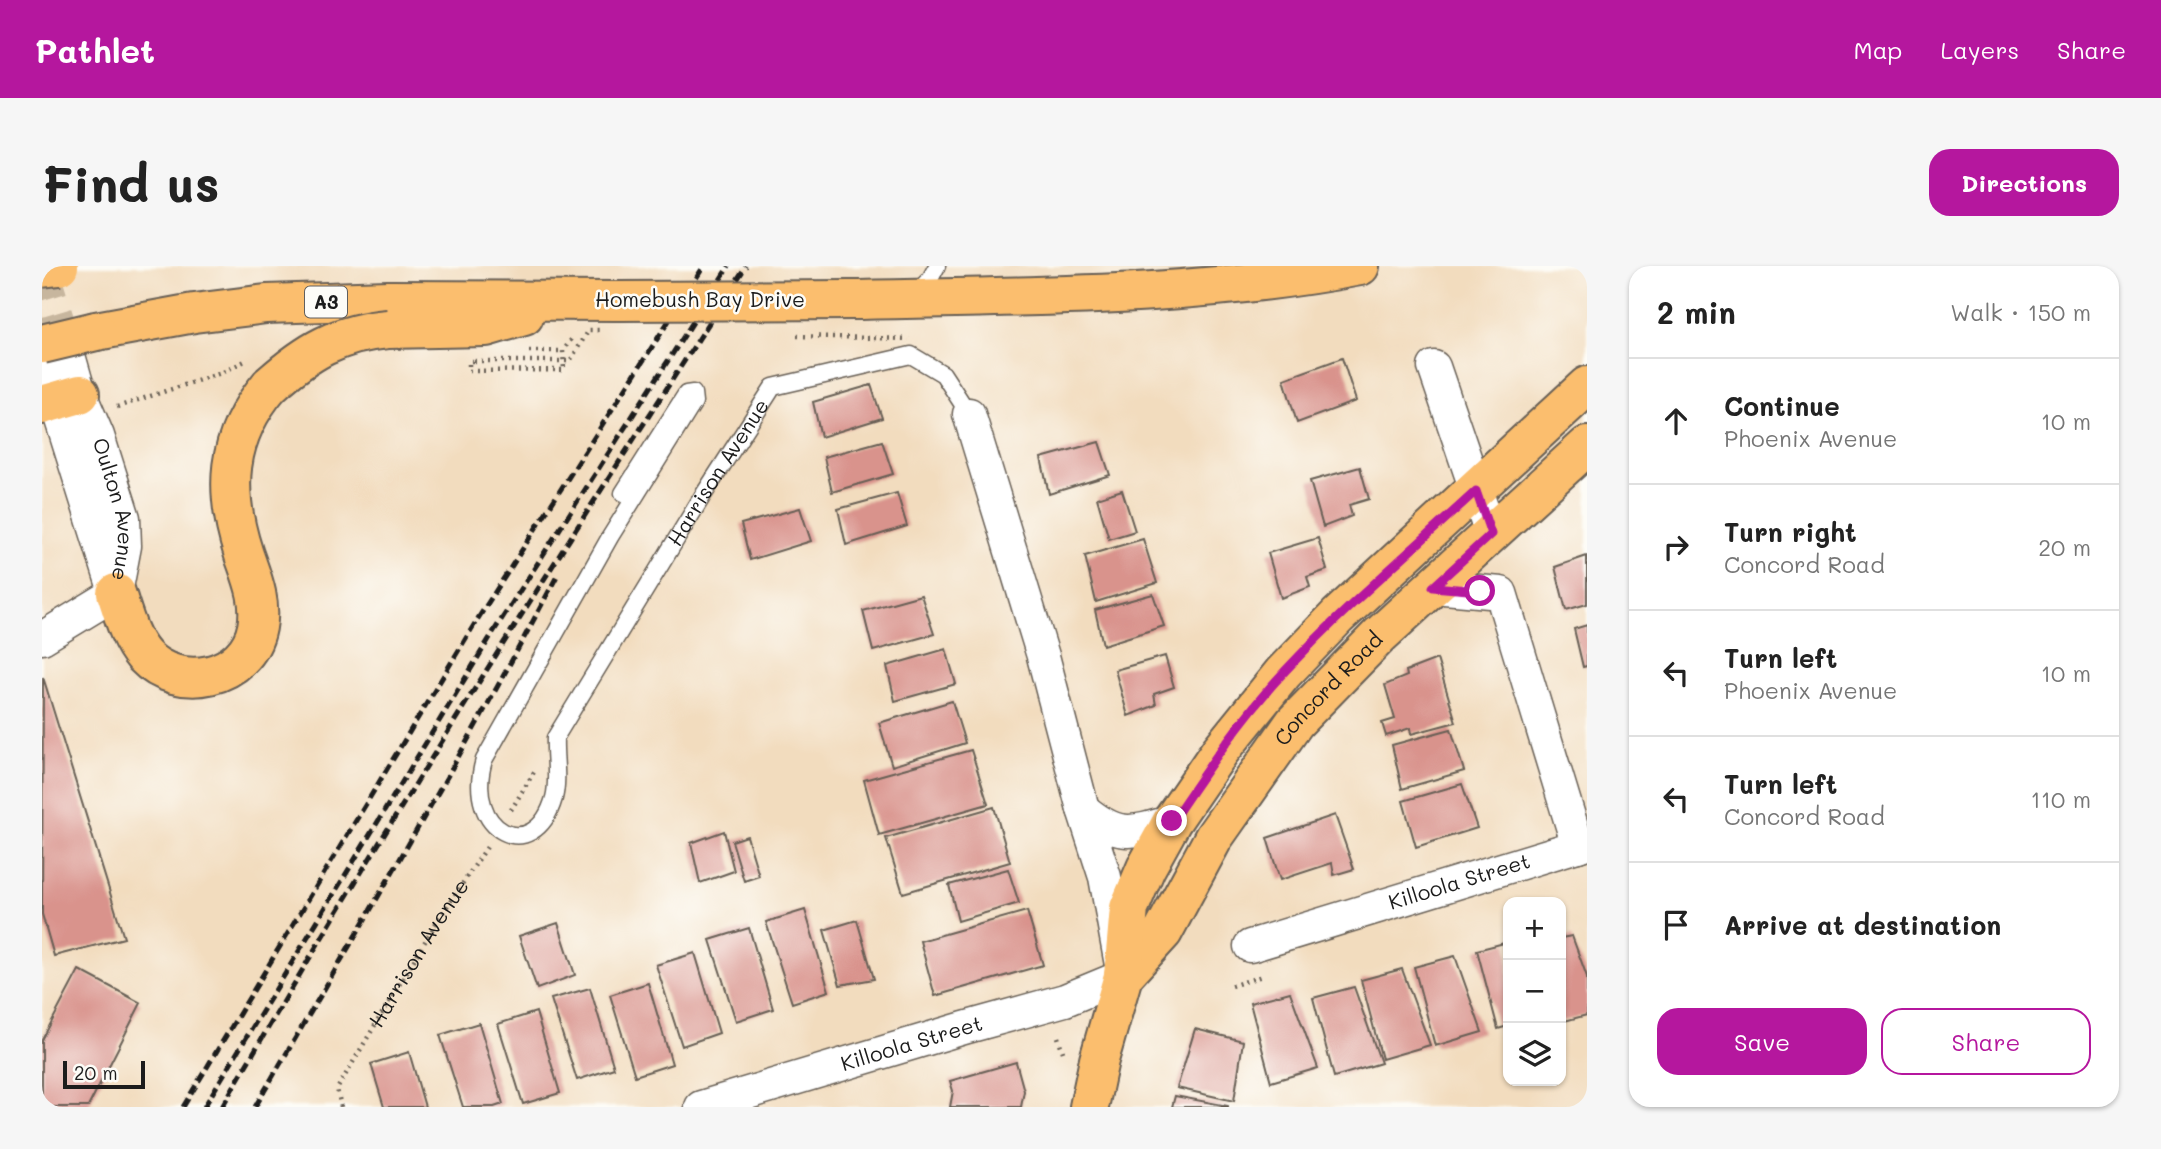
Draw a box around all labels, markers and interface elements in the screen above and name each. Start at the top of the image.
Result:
text: Pathlet [35,28,155,71]
text: Map [1854,34,1902,65]
text: Layers [1940,34,2019,65]
text: Share [2057,34,2126,65]
button: Directions [1929,149,2119,216]
text: Find us [42,151,220,214]
street label: Homebush Bay Drive [595,285,805,312]
road number: A3 [305,286,347,318]
text: 2 min [1657,292,1736,332]
text: Walk · 150 m [1950,297,2091,327]
text: Continue [1724,389,1840,423]
street label: Harrison Avenue [660,393,774,551]
icon: ahead [1657,402,1695,440]
text: 10 m [2041,406,2091,436]
text: Phoenix Avenue [1724,423,1897,453]
street label: Oulton Avenue [87,434,140,583]
text: Turn right [1724,515,1857,549]
icon: right [1657,528,1695,566]
text: 20 m [2038,532,2091,562]
text: Concord Road [1724,549,1885,579]
route start [1464,575,1495,606]
street label: Concord Road [1268,625,1388,750]
text: Turn left [1724,641,1837,675]
icon: left [1657,654,1695,692]
text: 10 m [2041,658,2091,688]
text: Phoenix Avenue [1724,675,1897,705]
text: Turn left [1724,767,1837,801]
icon: left [1657,780,1695,818]
text: 110 m [2031,784,2091,814]
text: Concord Road [1724,801,1885,831]
route end [1156,805,1187,836]
street label: Killoola Street [1385,846,1533,915]
street label: Harrison Avenue [362,873,474,1032]
map controls [1503,897,1566,1086]
button: + [1503,897,1566,960]
icon: arrive [1657,906,1695,944]
text: Arrive at destination [1724,908,2001,942]
button: − [1503,960,1566,1023]
button: Save [1657,1008,1867,1075]
button: Share [1881,1008,2091,1075]
street label: Killoola Street [837,1009,985,1076]
button: layers [1503,1023,1566,1086]
scale bar [63,1058,145,1090]
text: 20 m [74,1060,118,1085]

